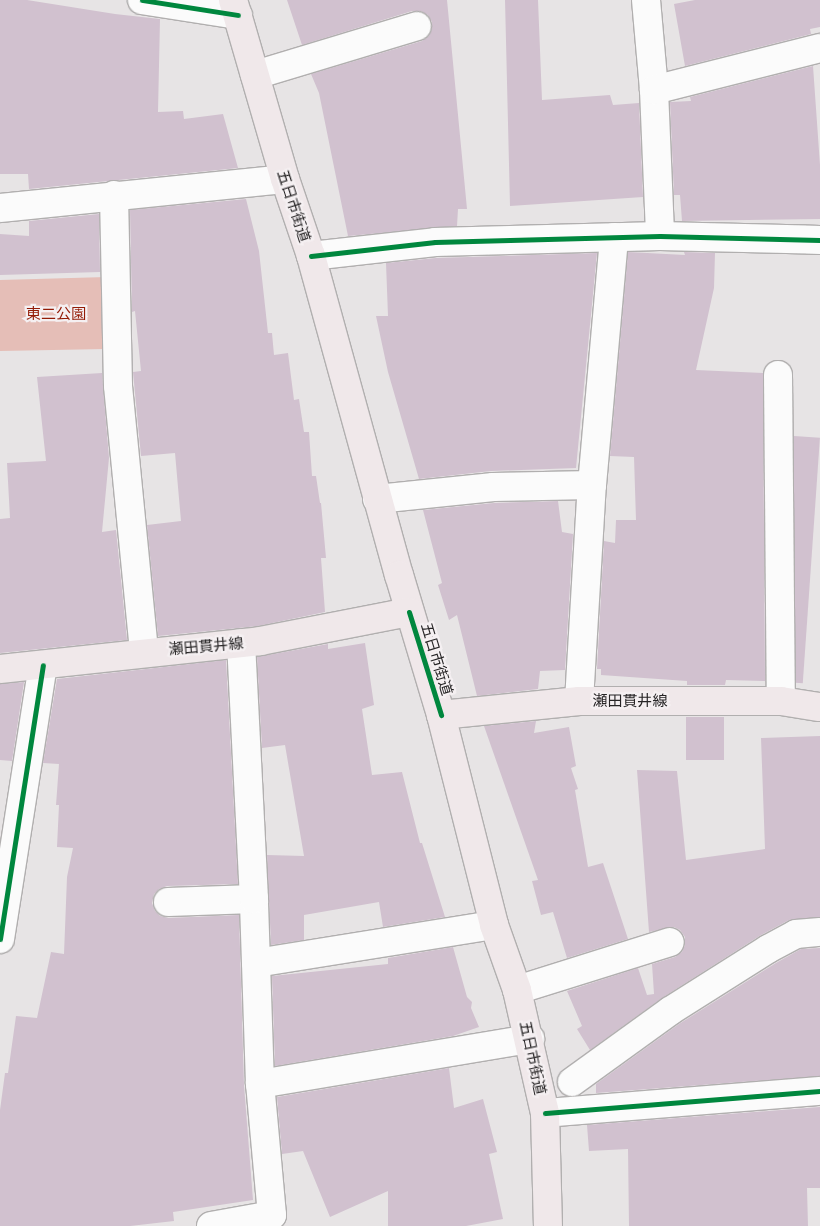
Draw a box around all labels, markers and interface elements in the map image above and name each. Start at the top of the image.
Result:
street label: 五日市街道 [274,168,314,244]
park label: 東二公園 [26,305,86,323]
street label: 五日市街道 [417,621,457,697]
street label: 瀬田貫井線 [168,634,244,658]
street label: 瀬田貫井線 [593,692,667,710]
street label: 五日市街道 [516,1019,550,1097]

